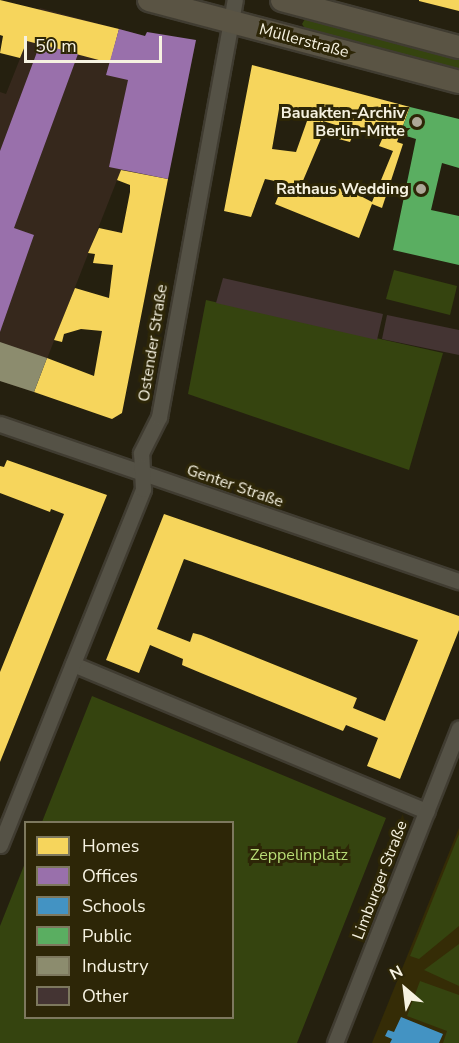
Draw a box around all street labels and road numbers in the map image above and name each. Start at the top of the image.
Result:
street label: Müllerstraße [257,20,351,62]
street label: Ostender Straße [134,283,172,403]
street label: Genter Straße [184,460,286,512]
street label: Limburger Straße [349,818,411,942]

